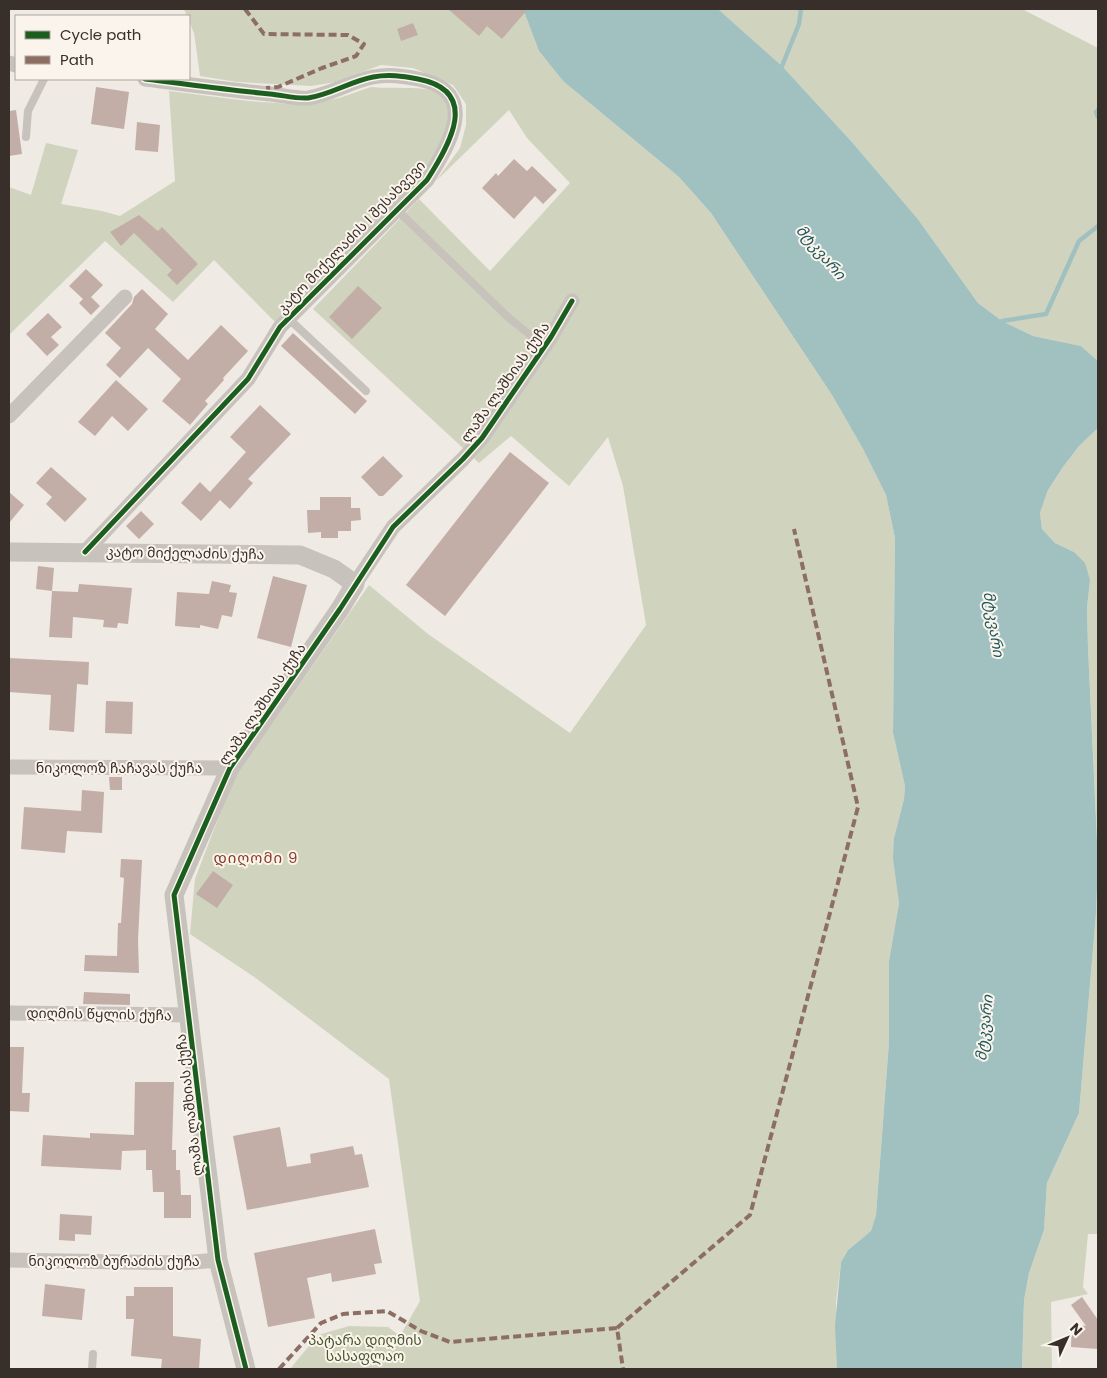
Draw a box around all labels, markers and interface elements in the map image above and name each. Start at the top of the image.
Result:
legend [15,15,190,80]
text: Cycle path [60,24,141,45]
text: Path [60,49,94,70]
street label: კატო მიქელაძის I შესახვევი [272,156,430,318]
water label: მტკვარი [791,220,852,285]
street label: ლაშა ლაშხიას ქუჩა [456,318,554,446]
street label: კატო მიქელაძის ქუჩა [106,542,264,564]
water label: მტკვარი [978,590,1010,660]
street label: ლაშა ლაშხიას ქუჩა [214,639,310,769]
street label: ნიკოლოზ ჩაჩავას ქუჩა [36,758,202,778]
district label: დიღომი 9 [213,847,299,868]
water label: მტკვარი [970,993,998,1062]
street label: დიღმის წყლის ქუჩა [26,1003,172,1025]
street label: ლაშა ლაშხიას ქუჩა [170,1033,208,1177]
street label: ნიკოლოზ ბურაძის ქუჩა [28,1251,200,1271]
north arrow [1042,1313,1092,1363]
text: N [1066,1318,1087,1340]
park label: პატარა დიღმის სასაფლაო [308,1330,422,1366]

